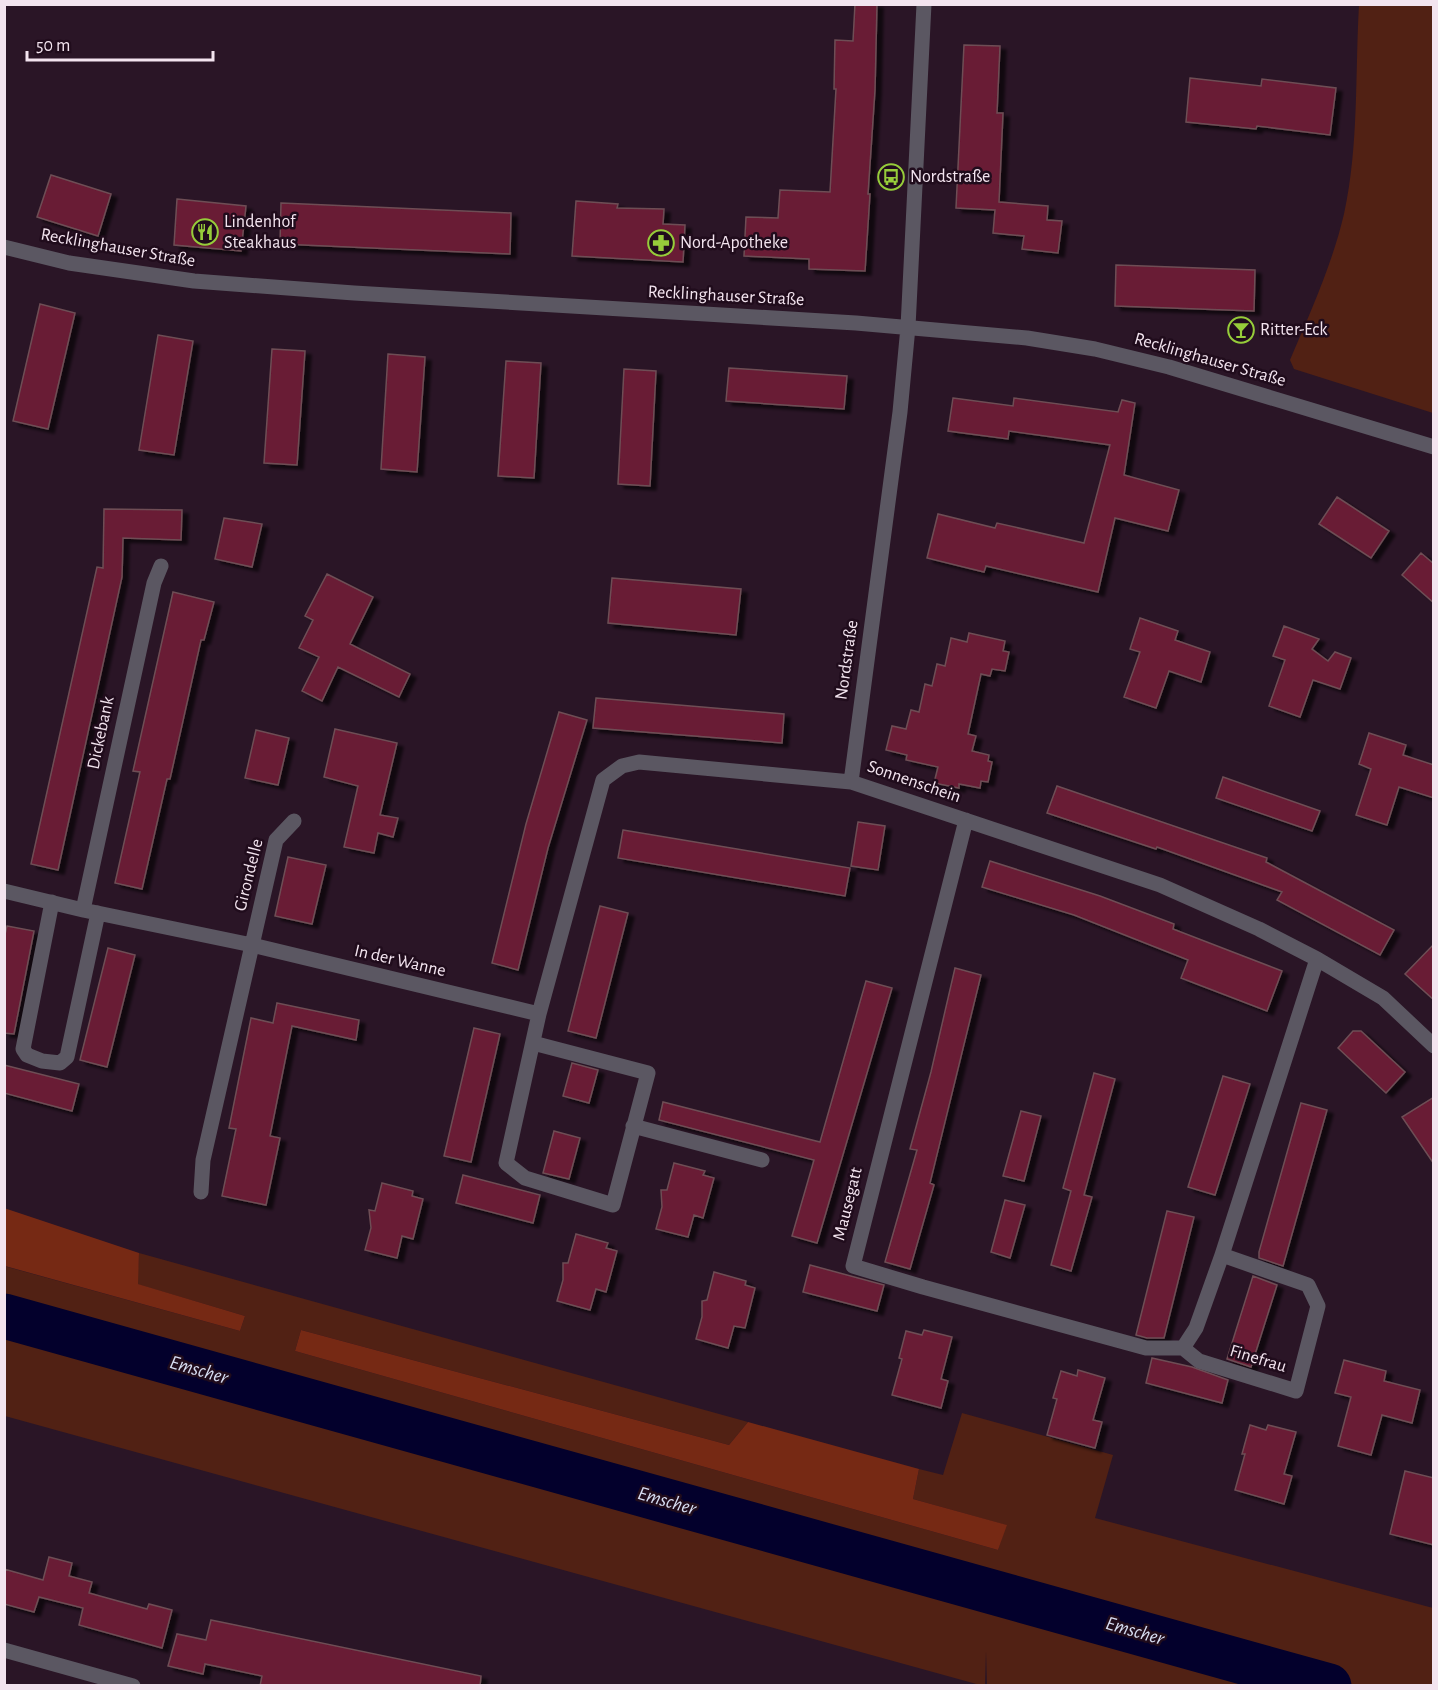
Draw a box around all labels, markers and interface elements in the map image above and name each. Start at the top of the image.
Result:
scale bar [27,24,213,62]
text: 50 m [36,37,70,55]
bus stop icon: Nordstraße [876,162,906,192]
place label: Nordstraße [910,168,990,186]
place label: Lindenhof Steakhaus [224,213,297,252]
restaurant icon: Lindenhof Steakhaus [190,217,220,247]
street label: Recklinghauser Straße [39,226,197,270]
pharmacy icon: Nord-Apotheke [646,228,676,258]
place label: Nord-Apotheke [680,234,788,252]
street label: Recklinghauser Straße [647,283,805,309]
bar icon: Ritter-Eck [1226,315,1256,345]
place label: Ritter-Eck [1260,321,1328,339]
street label: Recklinghauser Straße [1132,330,1288,390]
street label: Nordstraße [832,619,862,701]
street label: Dickebank [85,694,118,771]
street label: Sonnenschein [865,758,963,806]
street label: Girondelle [231,837,267,913]
street label: In der Wanne [353,942,447,980]
street label: Mausegatt [830,1165,866,1242]
street label: Finefrau [1227,1342,1289,1376]
water label: Emscher [167,1352,231,1388]
water label: Emscher [635,1483,699,1519]
water label: Emscher [1103,1613,1167,1649]

